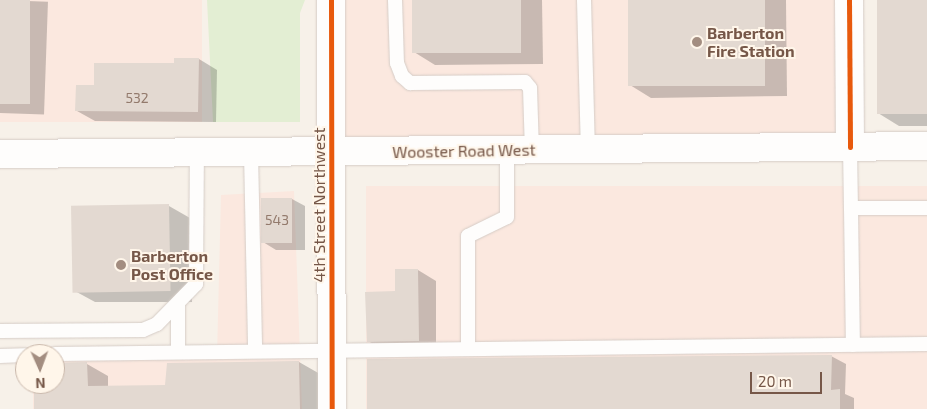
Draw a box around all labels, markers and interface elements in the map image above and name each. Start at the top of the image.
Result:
place label: Barberton Fire Station [707,23,795,61]
marker: Barberton Fire Station [691,36,703,48]
house number: 532 [125,90,149,106]
street label: 4th Street Northwest [309,128,329,282]
street label: Wooster Road West [392,140,536,162]
house number: 543 [265,212,289,228]
place label: Barberton Post Office [131,246,213,284]
marker: Barberton Post Office [115,259,127,271]
north arrow [15,344,65,394]
scale bar [752,362,824,394]
text: 20 m [758,372,792,390]
text: N [35,375,46,392]

